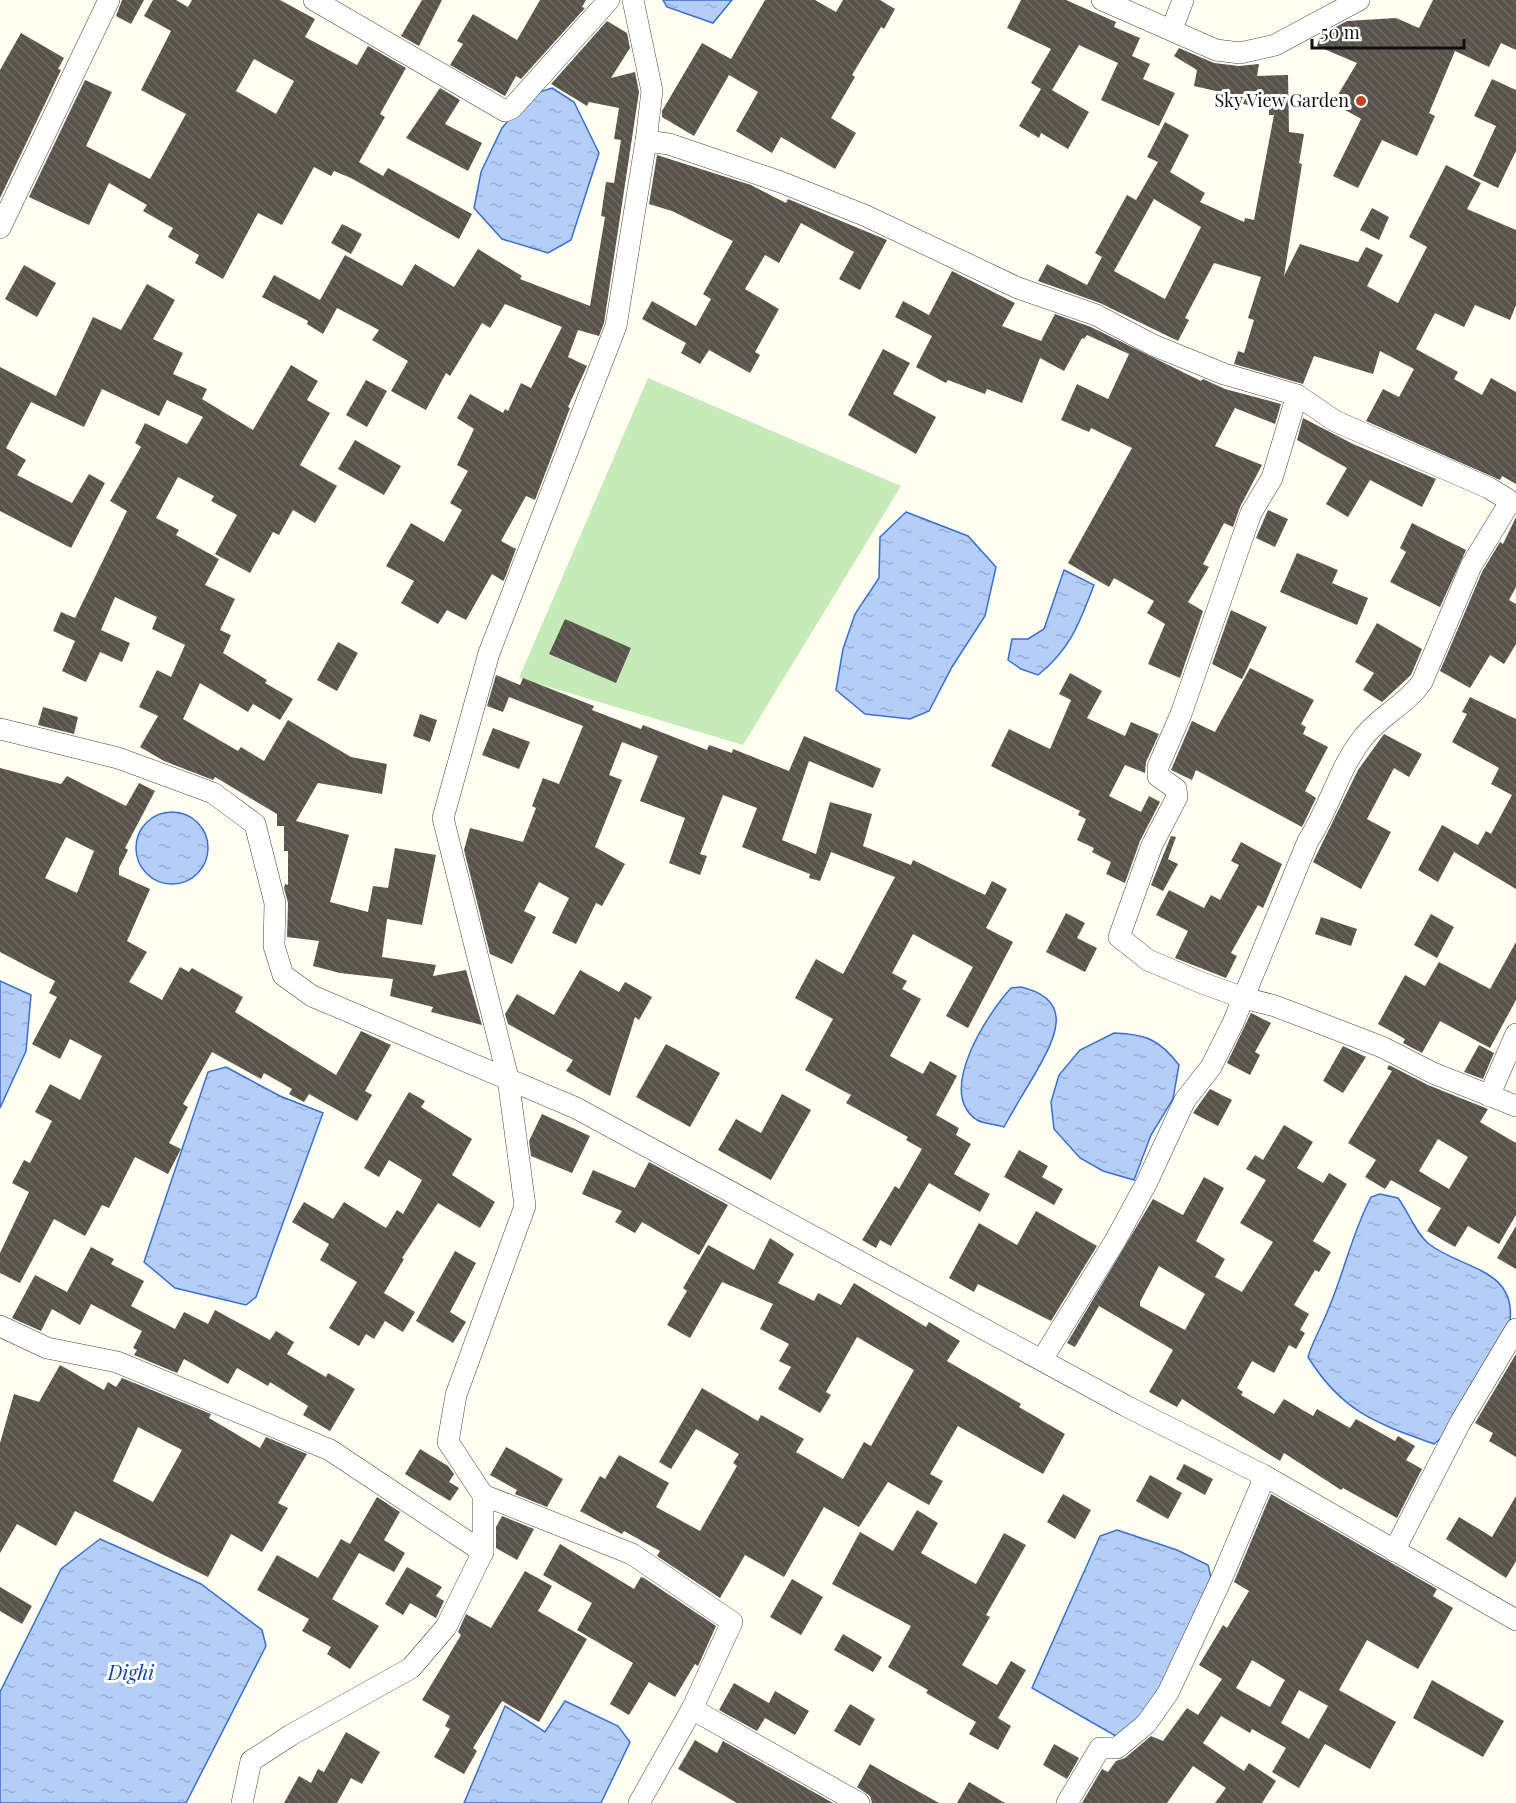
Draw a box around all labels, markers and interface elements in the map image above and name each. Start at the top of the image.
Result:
scale bar [1312,12,1464,50]
text: 50 m [1321,20,1360,44]
place label: Sky View Garden [1214,88,1349,112]
marker: Sky View Garden [1354,94,1368,108]
water label: Dighi [107,1658,155,1685]

